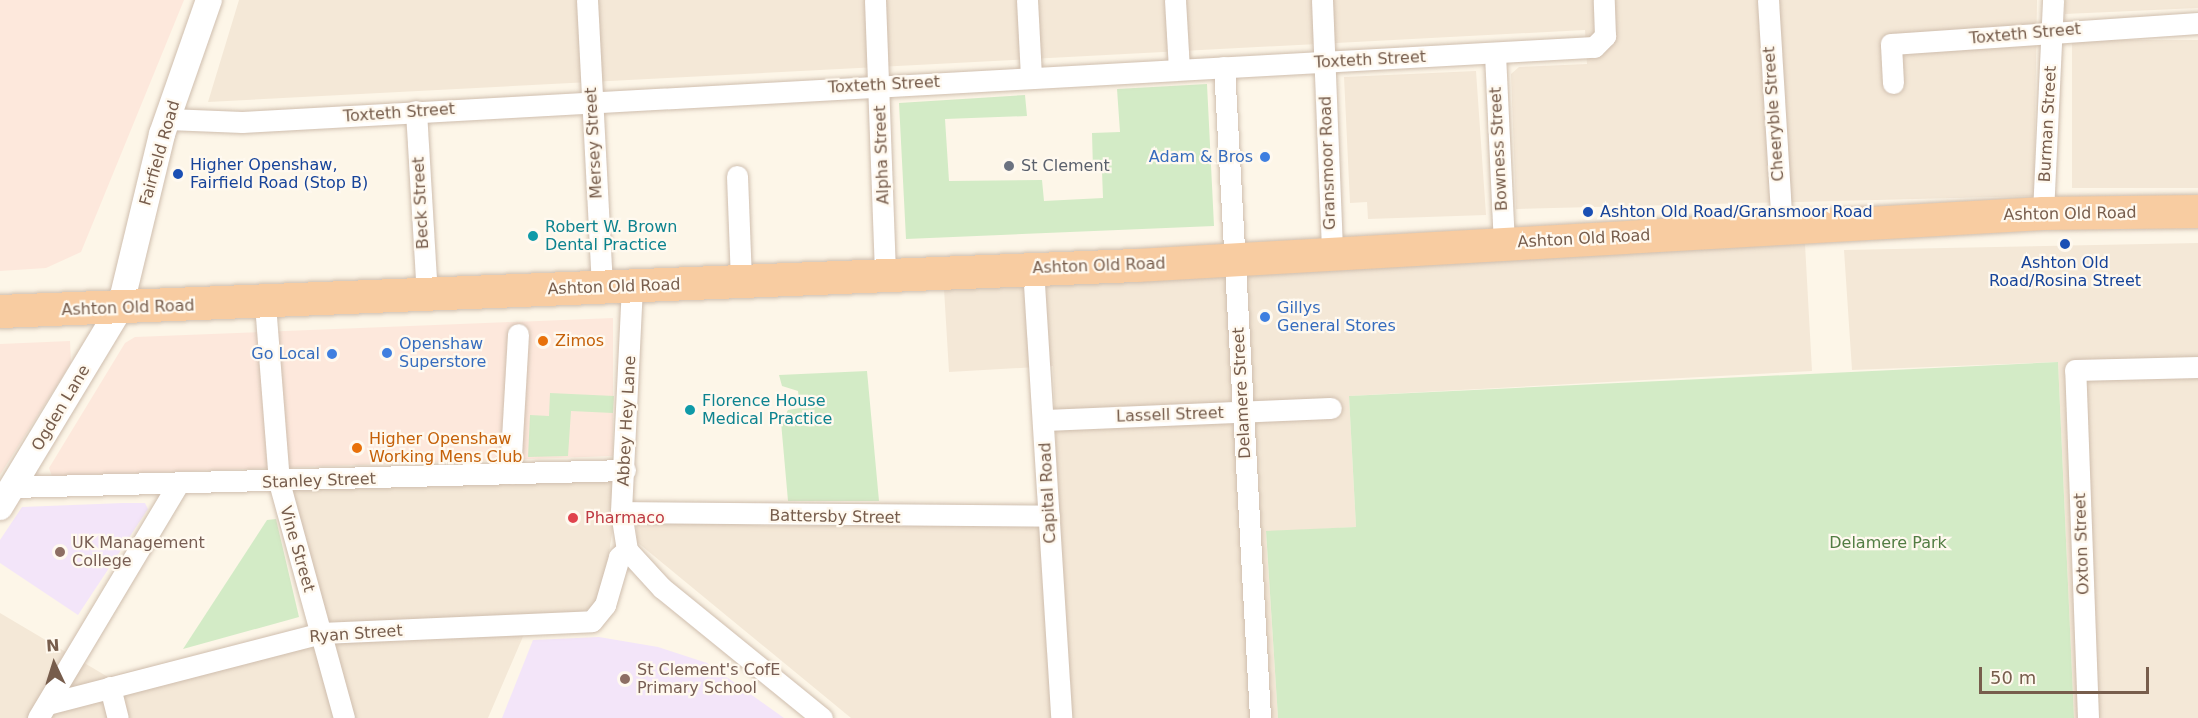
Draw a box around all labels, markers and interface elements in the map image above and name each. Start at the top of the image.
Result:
street label: Toxteth Street [1968,20,2082,48]
street label: Cheeryble Street [1760,46,1788,182]
street label: Toxteth Street [1314,47,1426,73]
street label: Burman Street [2035,65,2061,183]
street label: Toxteth Street [828,72,940,98]
street label: Bowness Street [1486,86,1512,212]
street label: Mersey Street [581,87,607,199]
street label: Gransmoor Road [1316,96,1340,230]
street label: Fairfield Road [136,98,184,208]
street label: Toxteth Street [342,100,456,126]
street label: Alpha Street [871,105,893,205]
place label: Adam & Bros [1149,147,1253,167]
marker: Adam & Bros [1258,150,1272,164]
place label: Higher Openshaw, Fairfield Road (Stop B) [190,155,368,193]
street label: Beck Street [409,156,433,250]
place label: St Clement [1021,156,1110,176]
marker: St Clement [1002,159,1016,173]
marker: Higher Openshaw, Fairfield Road (Stop B) [171,167,185,181]
place label: Ashton Old Road/Gransmoor Road [1600,202,1873,222]
street label: Ashton Old Road [2003,203,2137,225]
marker: Ashton Old Road/Gransmoor Road [1581,205,1595,219]
place label: Robert W. Brown Dental Practice [545,217,678,255]
street label: Ashton Old Road [1517,226,1651,252]
marker: Robert W. Brown Dental Practice [526,229,540,243]
marker: Ashton Old Road/Rosina Street [2058,237,2072,251]
place label: Ashton Old Road/Rosina Street [1989,253,2141,291]
street label: Ashton Old Road [1032,254,1166,278]
street label: Ashton Old Road [547,275,681,299]
street label: Ashton Old Road [61,296,195,320]
place label: Gillys General Stores [1277,298,1396,336]
marker: Gillys General Stores [1258,310,1272,324]
street label: Delamere Street [1229,327,1255,459]
place label: Zimos [555,331,604,351]
place label: Openshaw Superstore [399,334,486,372]
marker: Zimos [536,334,550,348]
place label: Go Local [251,344,320,364]
marker: Openshaw Superstore [380,346,394,360]
marker: Go Local [325,347,339,361]
street label: Abbey Hey Lane [614,355,640,487]
street label: Ogden Lane [28,362,94,454]
place label: Florence House Medical Practice [702,391,832,429]
marker: Florence House Medical Practice [683,403,697,417]
street label: Lassell Street [1116,404,1224,426]
place label: Higher Openshaw Working Mens Club [369,429,522,467]
marker: Higher Openshaw Working Mens Club [350,441,364,455]
street label: Capital Road [1036,442,1060,544]
street label: Stanley Street [262,469,376,493]
street label: Oxton Street [2071,493,2093,595]
street label: Vine Street [276,504,318,594]
street label: Battersby Street [769,506,901,528]
place label: Pharmaco [585,508,665,528]
marker: Pharmaco [566,511,580,525]
place label: UK Management College [72,533,205,571]
park label: Delamere Park [1829,533,1947,553]
marker: UK Management College [53,545,67,559]
street label: Ryan Street [309,621,403,647]
north arrow [24,634,84,694]
text: N [45,636,60,655]
scale bar [1982,655,2152,693]
place label: St Clement's CofE Primary School [637,660,780,698]
text: 50 m [1990,667,2036,688]
marker: St Clement's CofE Primary School [618,672,632,686]

